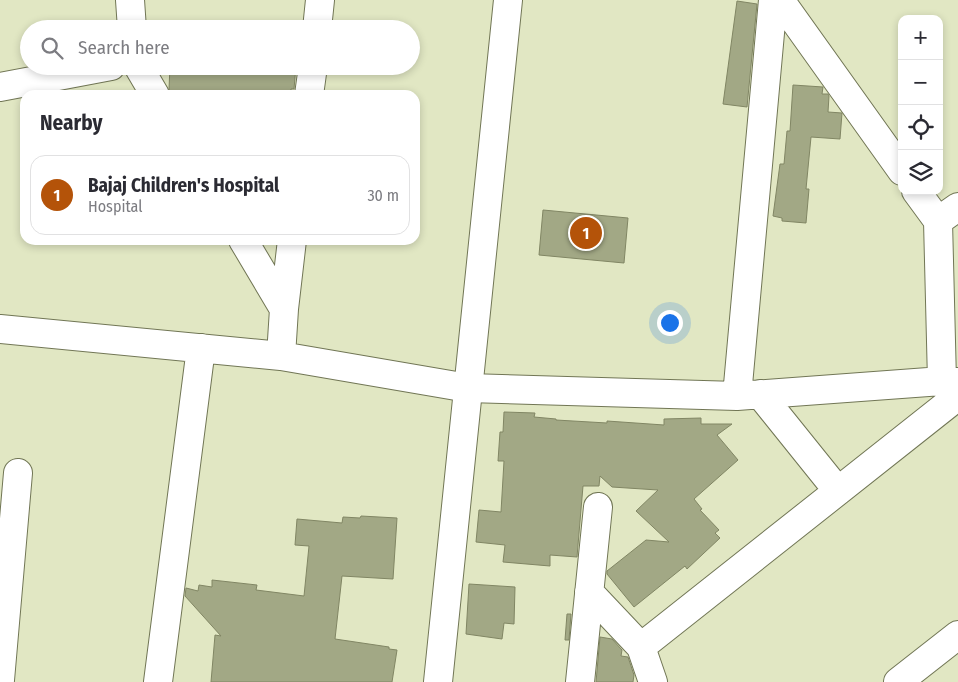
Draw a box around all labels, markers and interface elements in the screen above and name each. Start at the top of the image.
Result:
map controls [898,15,943,195]
button: + [898,15,943,60]
search box [20,20,420,75]
icon: search [38,34,66,62]
text: Search here [78,36,170,59]
button: − [898,60,943,105]
button: locate [898,105,943,150]
text: Nearby [40,110,102,136]
button: layers [898,150,943,195]
text: Bajaj Children's Hospital [88,174,279,197]
text: 1 [54,186,60,205]
text: 30 m [367,186,399,205]
text: Hospital [88,197,143,216]
pin: 1 [570,214,602,252]
your location [657,310,683,336]

